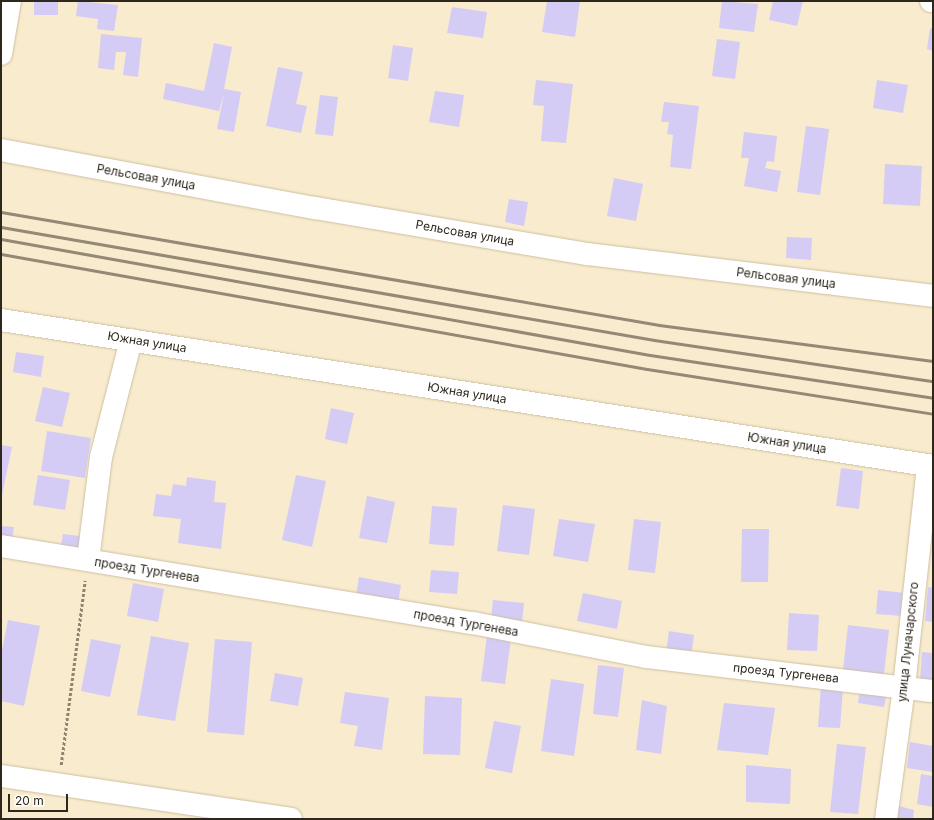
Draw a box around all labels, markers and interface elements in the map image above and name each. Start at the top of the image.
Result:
street label: Рельсовая улица [96,161,196,193]
street label: Рельсовая улица [415,217,515,249]
street label: Рельсовая улица [736,265,836,291]
street label: Южная улица [106,329,188,355]
street label: Южная улица [426,380,508,406]
street label: Южная улица [746,430,828,456]
street label: проезд Тургенева [93,555,201,585]
street label: улица Луначарского [895,581,921,703]
street label: проезд Тургенева [412,607,520,639]
street label: проезд Тургенева [732,660,840,686]
scale bar [10,786,70,812]
text: 20 m [15,793,44,808]

